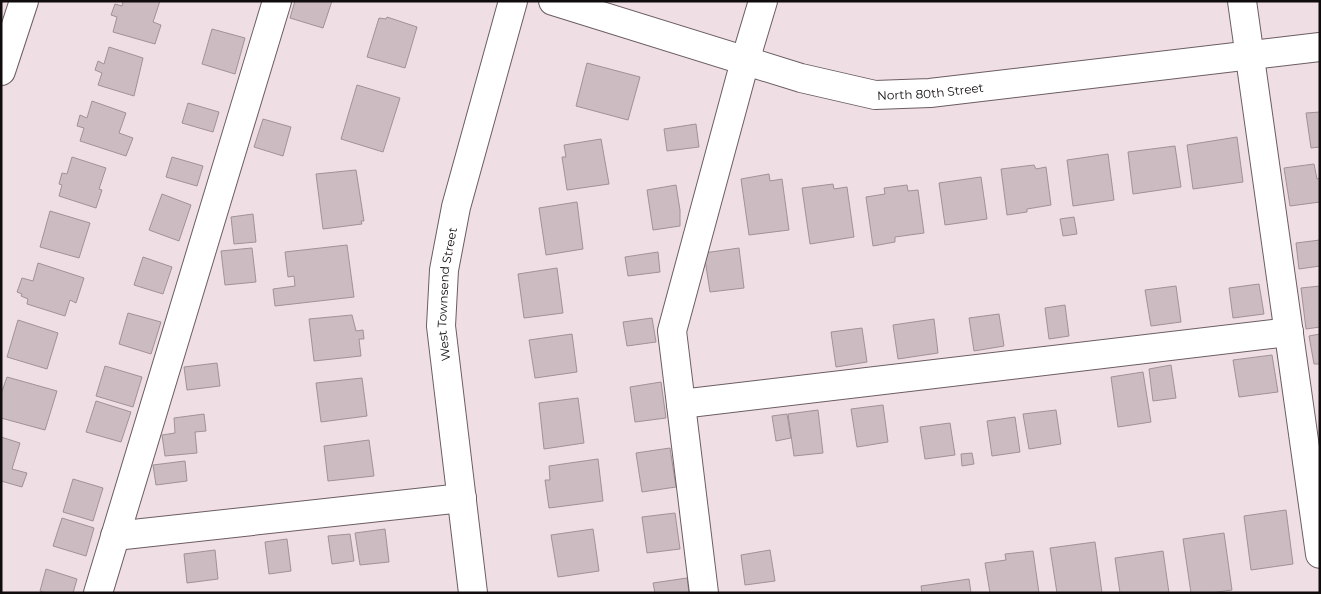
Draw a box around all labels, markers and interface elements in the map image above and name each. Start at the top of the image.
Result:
street label: North 80th Street [877,79,984,102]
street label: West Townsend Street [433,226,460,362]

